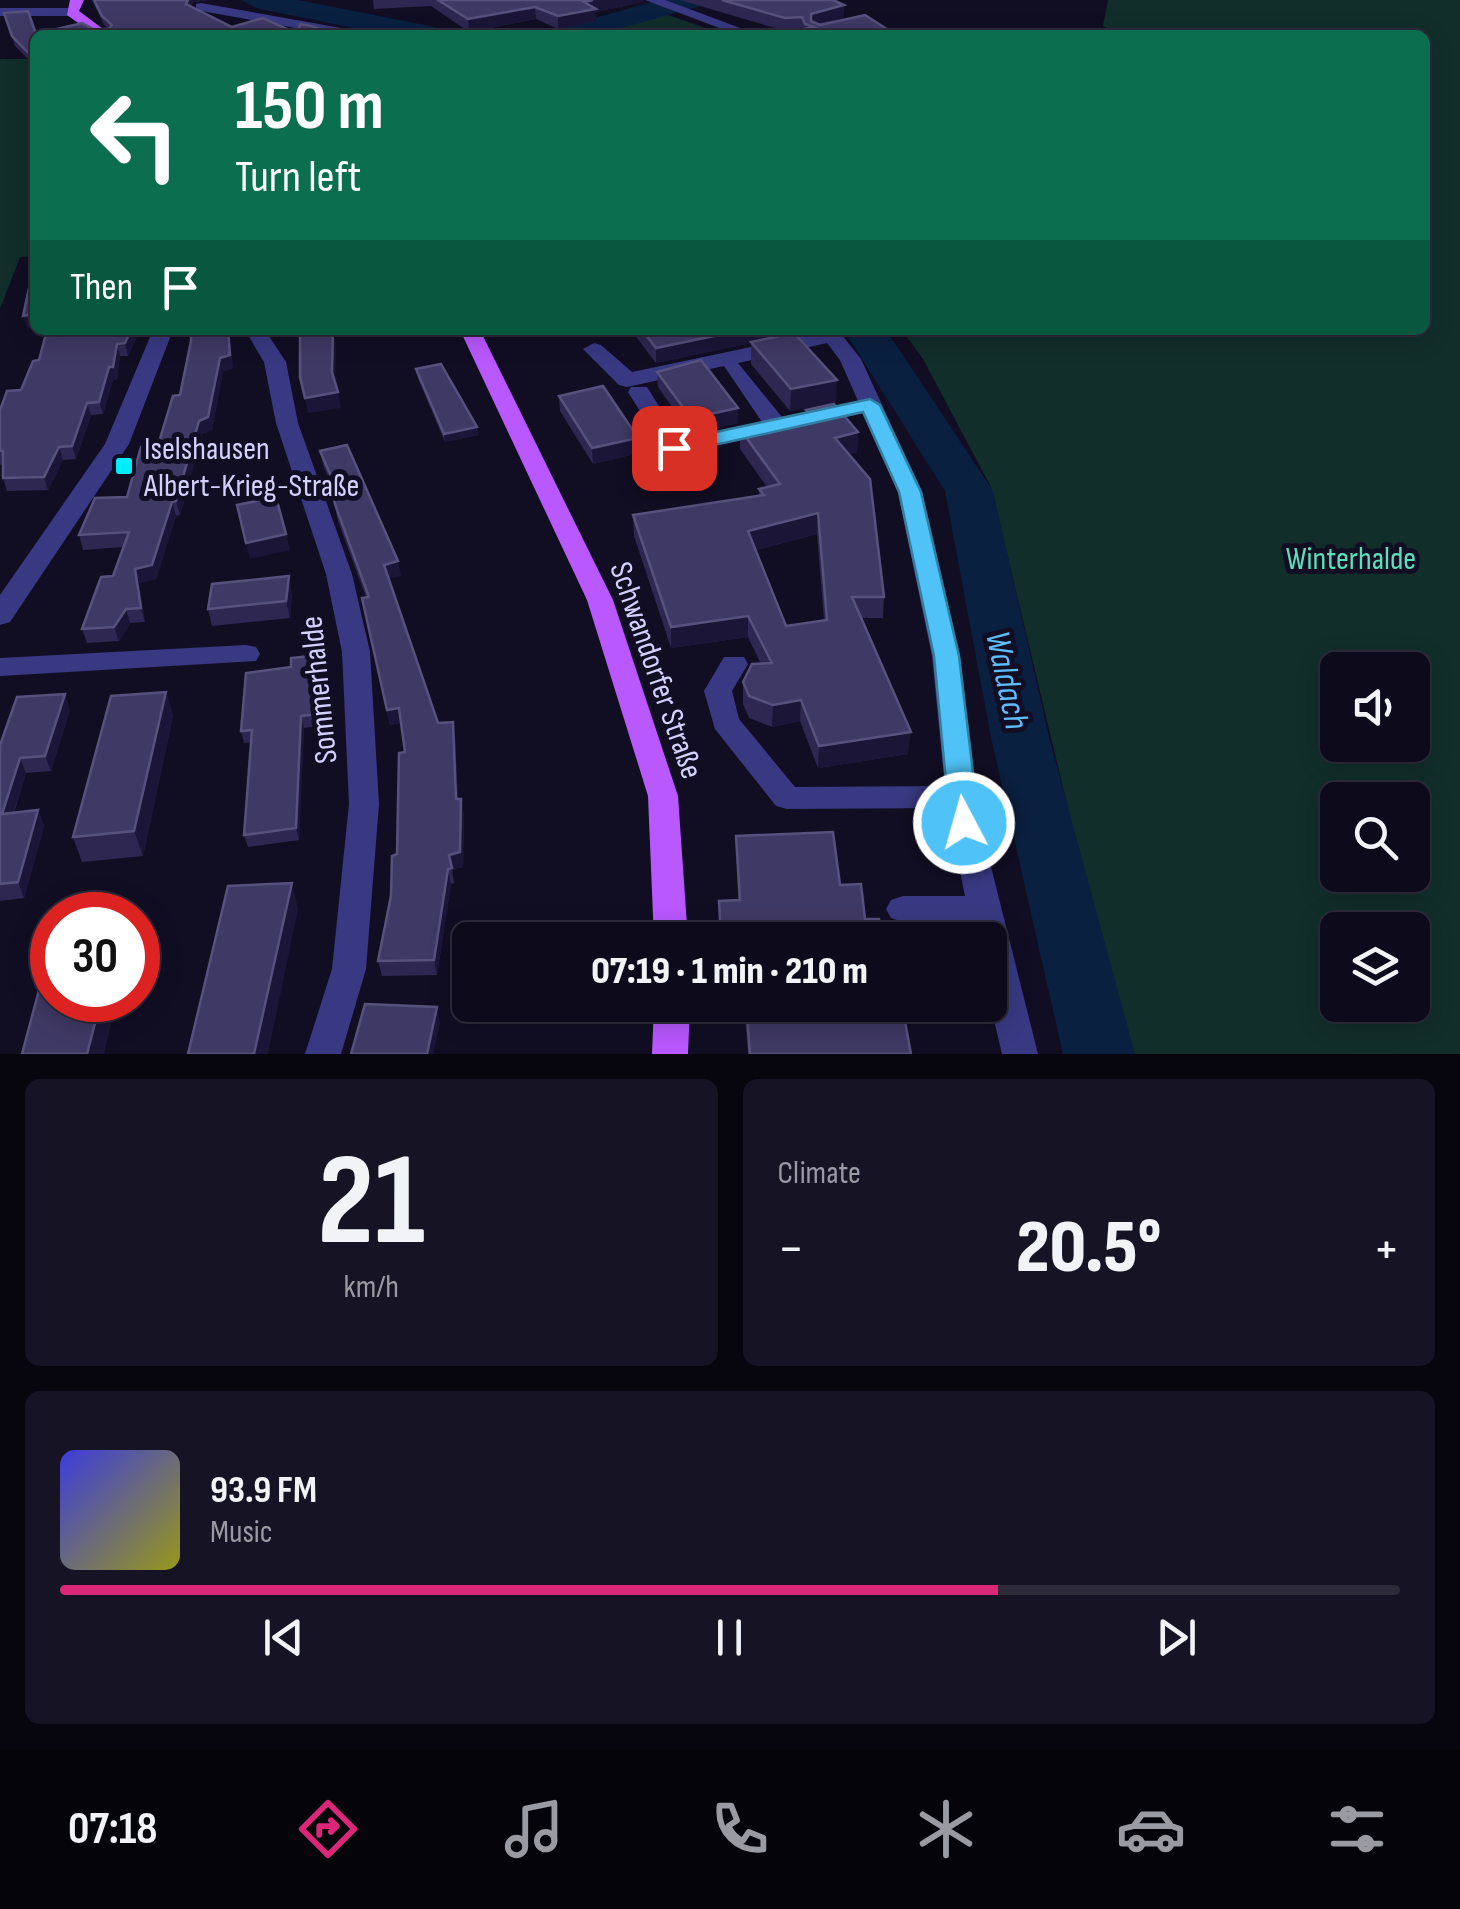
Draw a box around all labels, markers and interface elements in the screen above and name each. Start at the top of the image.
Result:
text: 150 m [235,65,384,149]
icon: left [70,70,200,200]
text: Turn left [235,150,361,205]
icon: arrive [153,260,208,315]
text: Then [70,265,133,310]
pin [632,406,717,491]
icon: arrive [647,421,702,476]
place label: Iselshausen Albert-Krieg-Straße [143,430,359,506]
marker: Iselshausen Albert-Krieg-Straße [113,455,135,477]
park label: Winterhalde [1286,540,1416,579]
street label: Schwandorfer Straße [600,557,711,784]
street label: Sommerhalde [292,614,347,766]
water label: Waldach [975,627,1038,733]
map controls [1320,652,1430,1022]
button: sound [1320,652,1430,762]
position arrow [912,771,1016,875]
button: search [1320,782,1430,892]
speed limit sign: 30 [30,892,160,1022]
button: layers [1320,912,1430,1022]
text: 07:19 · 1 min · 210 m [591,949,868,994]
text: 21 [317,1125,425,1281]
text: Climate [778,1154,861,1193]
text: 20.5° [1016,1203,1162,1294]
text: − [778,1216,804,1283]
text: + [1373,1216,1400,1283]
text: km/h [344,1268,399,1307]
text: 93.9 FM [210,1468,317,1513]
text: Music [210,1513,273,1552]
icon: previous [256,1610,311,1665]
icon: pause [702,1610,757,1665]
icon: next [1149,1610,1204,1665]
icon: directions [293,1794,363,1864]
icon: music [499,1794,569,1864]
icon: phone [705,1794,775,1864]
icon: climate [911,1794,981,1864]
icon: car [1116,1794,1186,1864]
icon: filters [1322,1794,1392,1864]
text: 07:18 [68,1802,158,1857]

